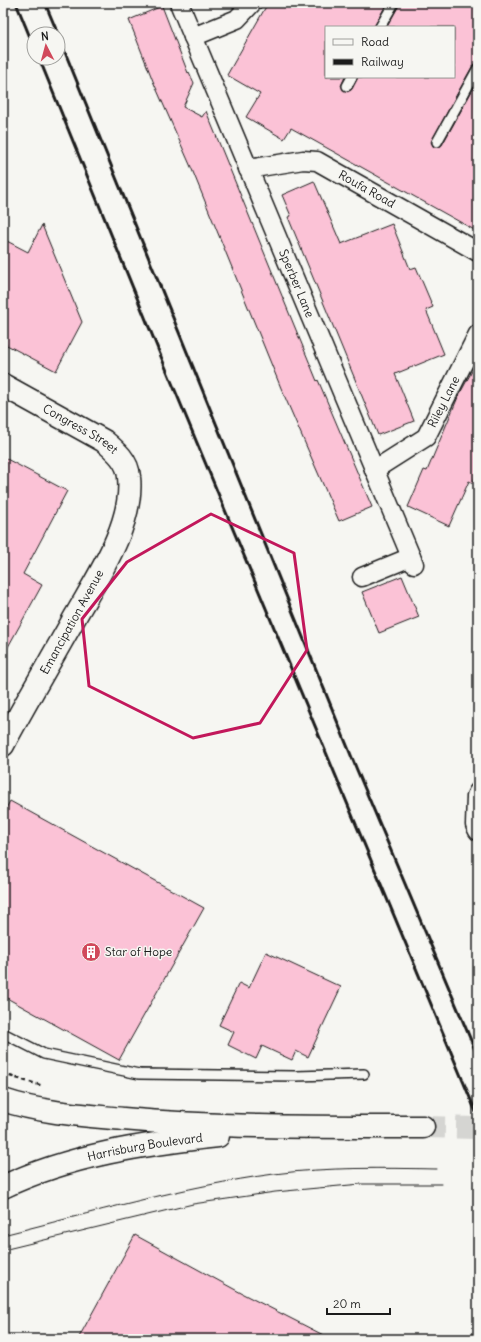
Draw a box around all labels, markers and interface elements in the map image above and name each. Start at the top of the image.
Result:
north arrow [26,26,66,66]
legend [325,26,455,78]
text: N [40,29,49,43]
text: Road [361,34,389,49]
text: Railway [361,54,404,69]
street label: Roufa Road [336,167,398,211]
street label: Sperber Lane [276,247,318,320]
street label: Riley Lane [424,373,463,430]
street label: Congress Street [40,401,122,457]
street label: Emancipation Avenue [37,567,107,677]
building icon: Star of Hope [80,941,102,963]
place label: Star of Hope [105,944,172,959]
street label: Harrisburg Boulevard [86,1130,203,1164]
scale bar [327,1290,390,1316]
text: 20 m [333,1296,361,1311]

